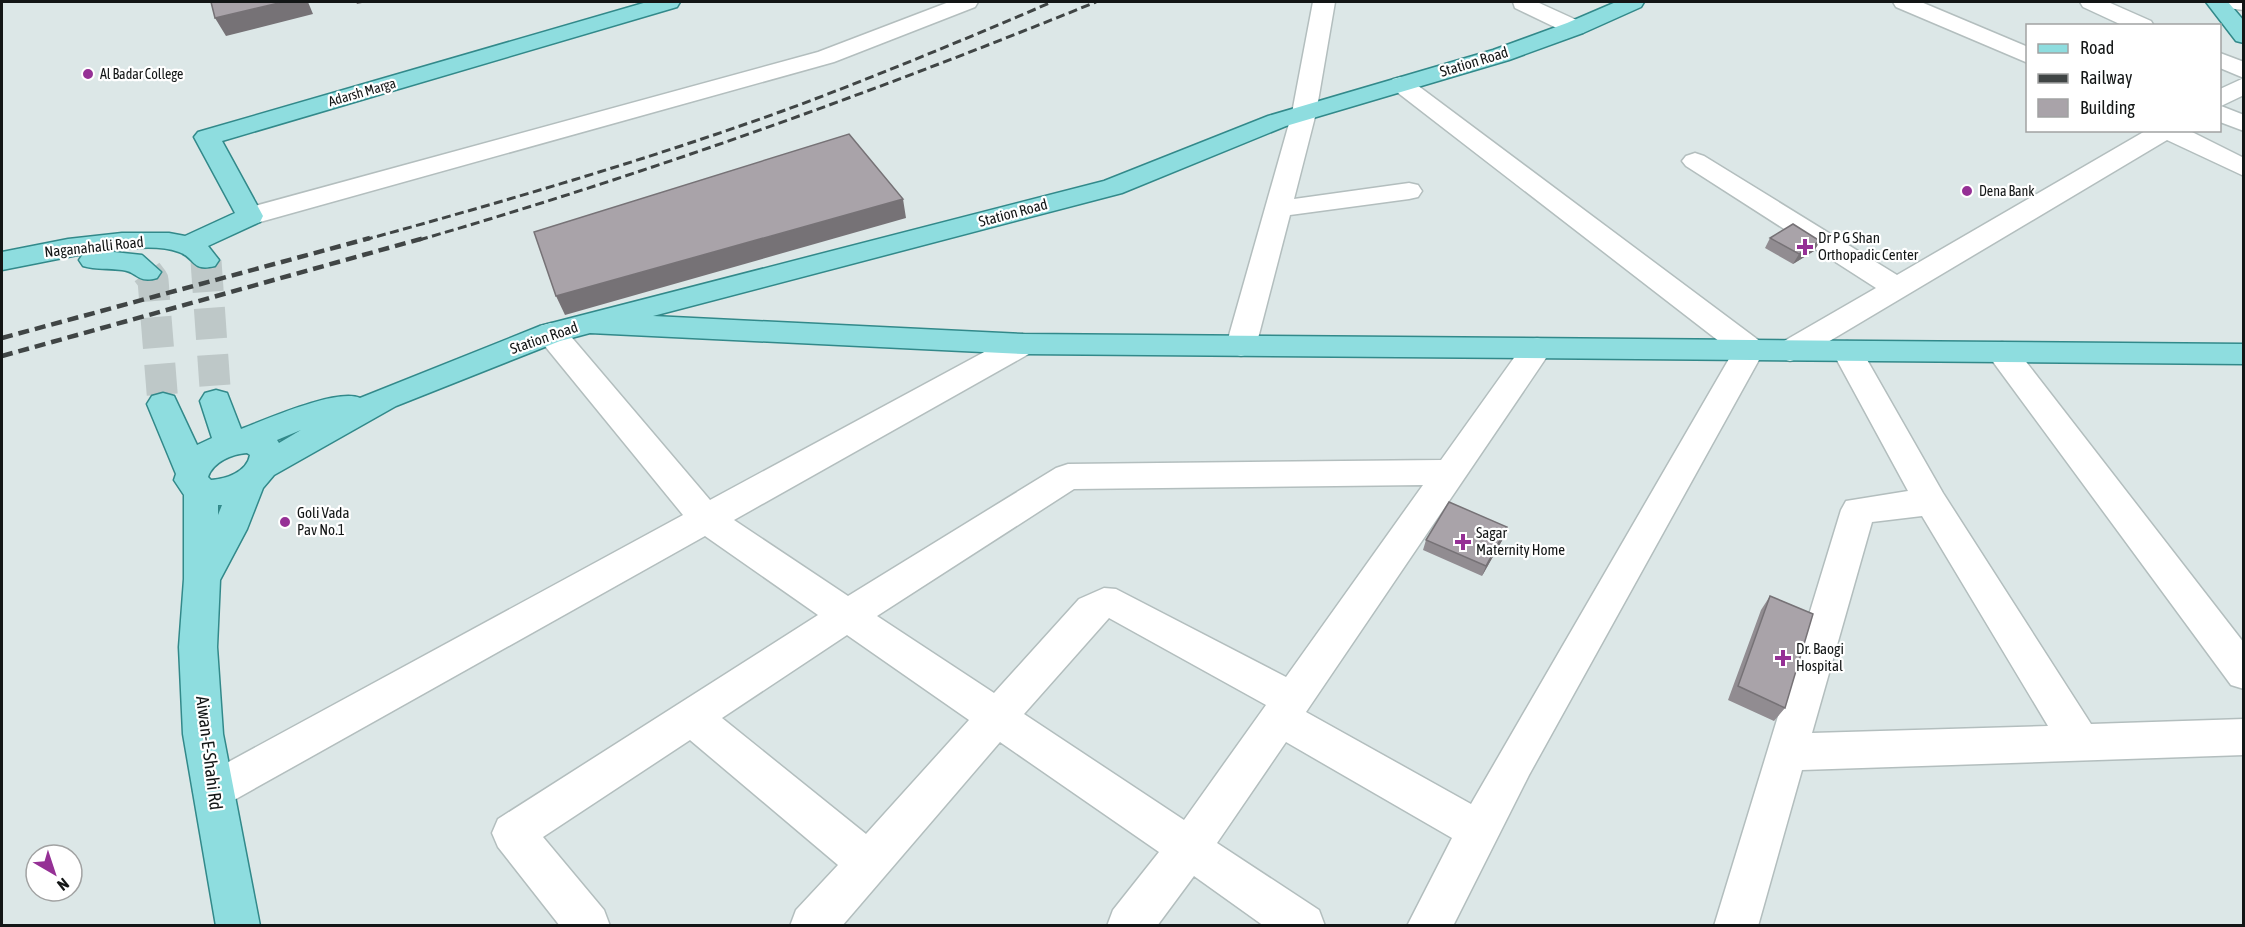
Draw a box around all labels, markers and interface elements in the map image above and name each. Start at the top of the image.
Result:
legend [2026,24,2221,132]
text: Road [2080,37,2114,58]
street label: Station Road [1438,43,1510,80]
place label: Al Badar College [100,66,183,82]
marker: Al Badar College [81,67,95,81]
text: Railway [2080,67,2132,88]
street label: Adarsh Marga [326,75,398,109]
text: Building [2080,97,2135,118]
place label: Dena Bank [1979,183,2035,199]
marker: Dena Bank [1960,184,1974,198]
street label: Station Road [977,195,1049,230]
place label: Dr P G Shan Orthopadic Center [1818,229,1919,263]
street label: Naganahalli Road [44,233,144,260]
marker: Dr P G Shan Orthopadic Center [1796,238,1814,256]
street label: Station Road [508,318,580,357]
place label: Goli Vada Pav No.1 [297,504,349,538]
marker: Goli Vada Pav No.1 [278,515,292,529]
place label: Sagar Maternity Home [1476,524,1565,558]
marker: Sagar Maternity Home [1454,533,1472,551]
place label: Dr. Baogi Hospital [1796,640,1844,674]
marker: Dr. Baogi Hospital [1774,649,1792,667]
street label: Aiwan-E-Shahi Rd [192,695,227,811]
north arrow [24,843,84,903]
text: N [54,875,73,895]

